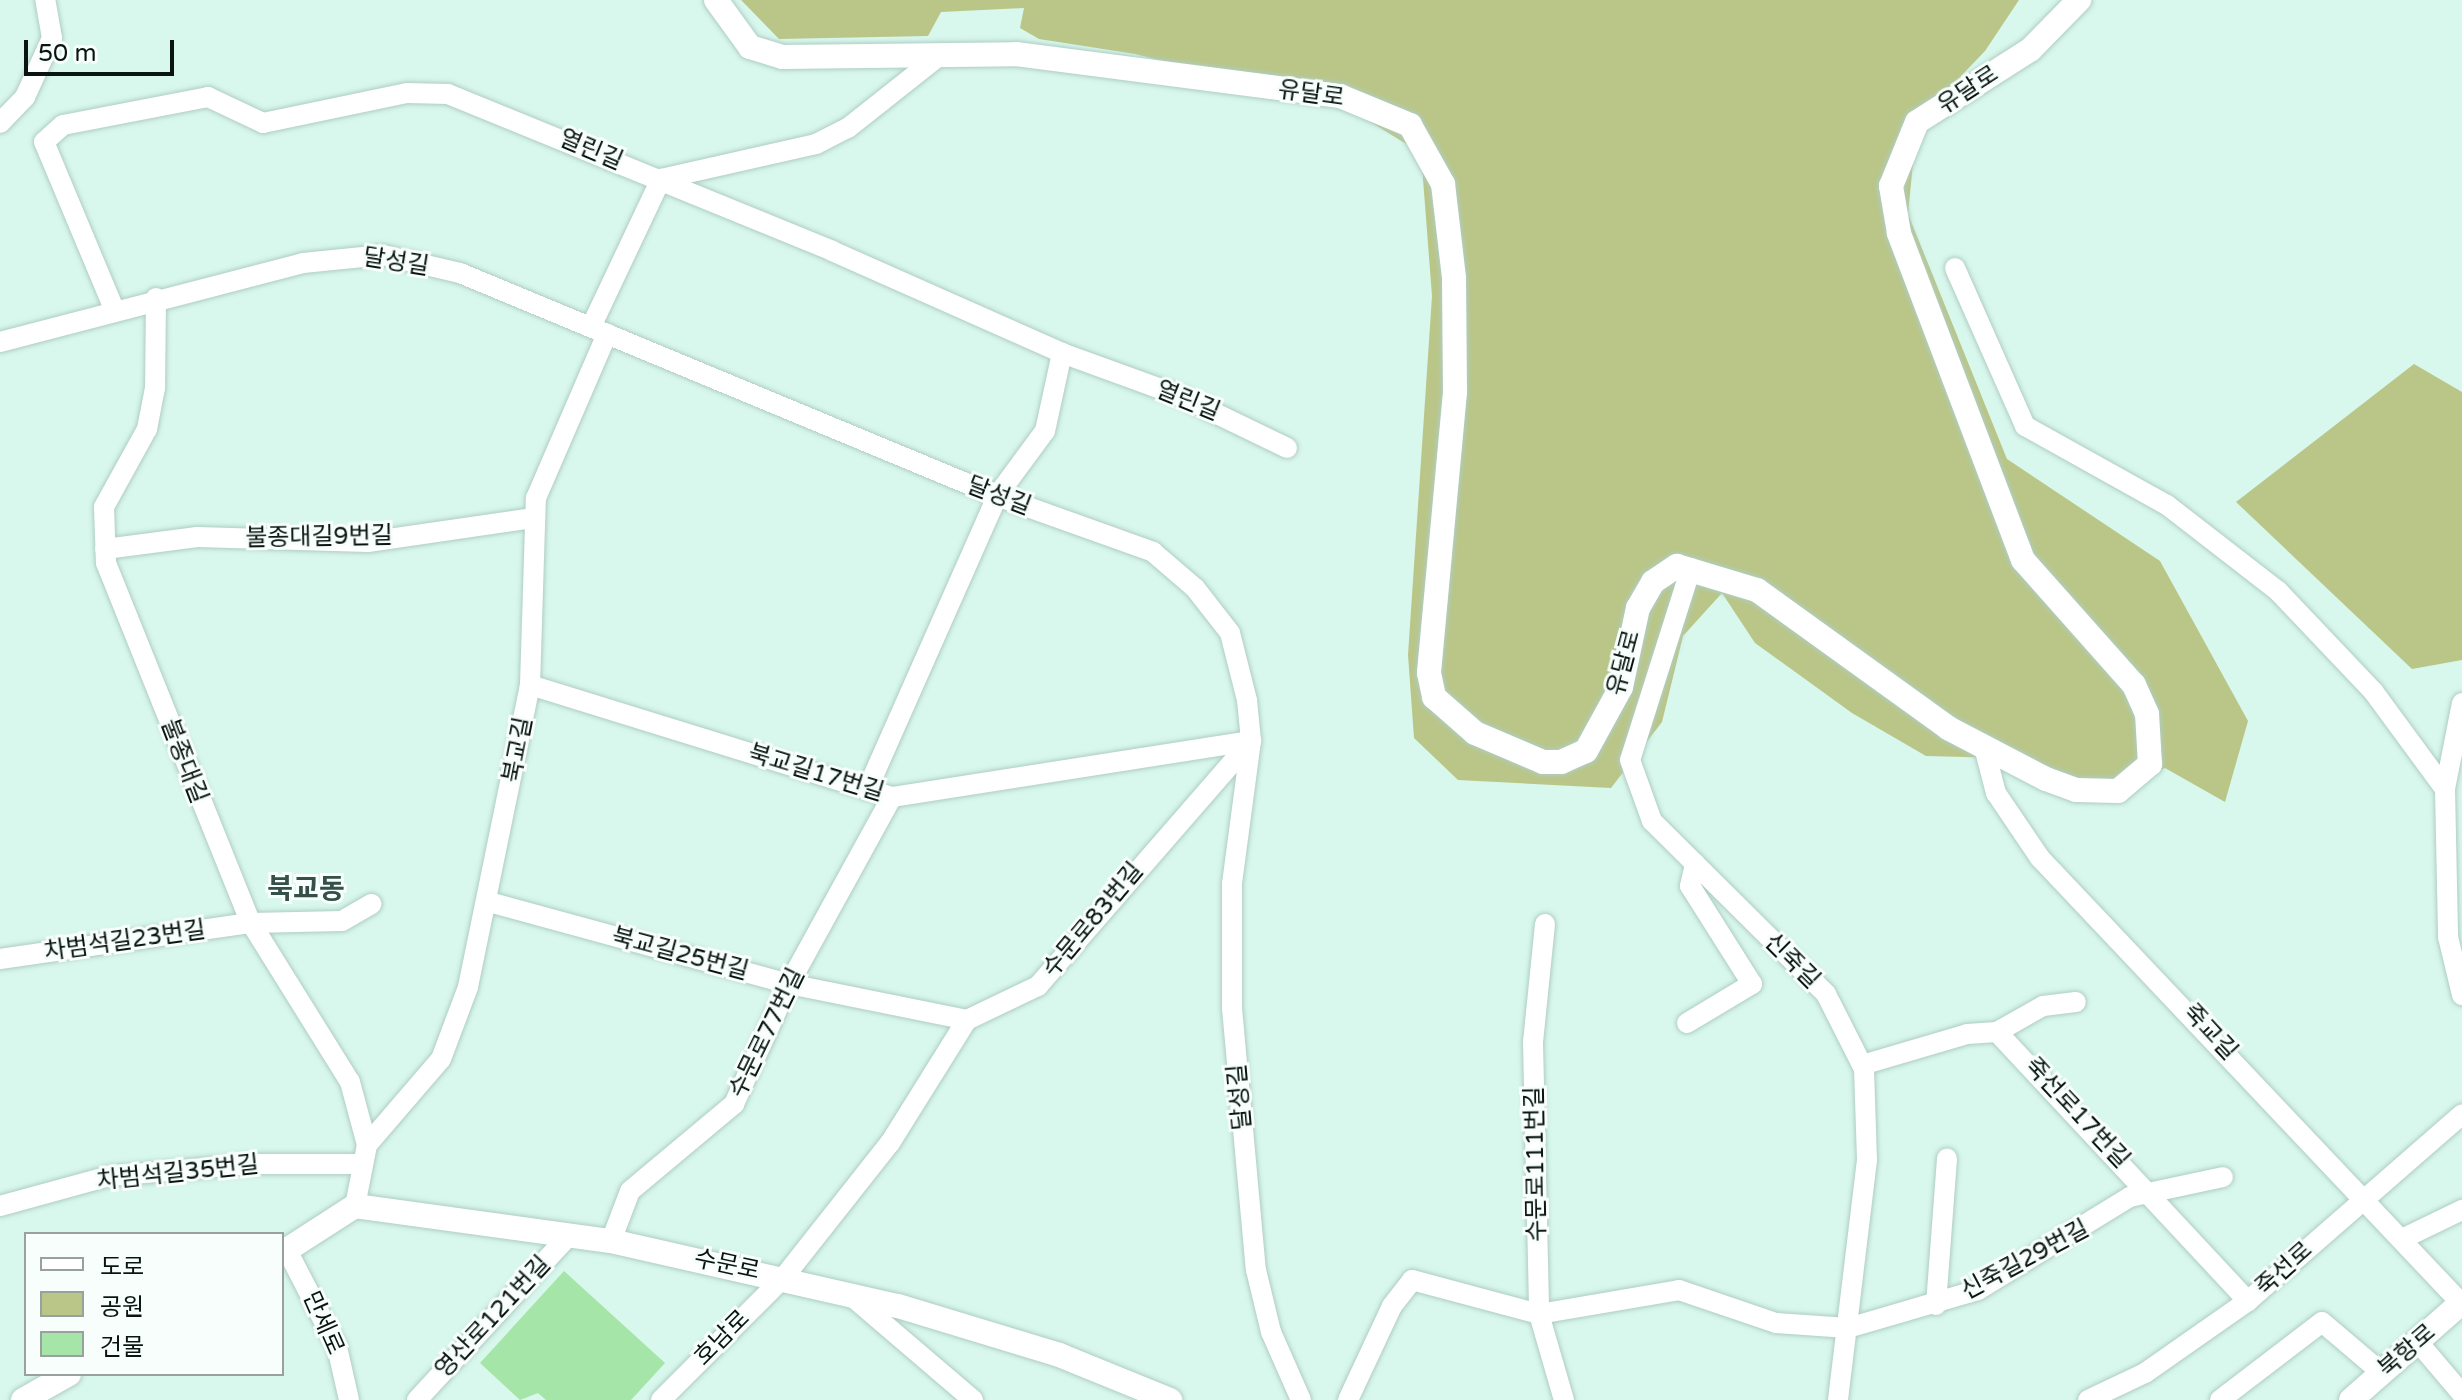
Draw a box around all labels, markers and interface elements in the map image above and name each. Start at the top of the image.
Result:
scale bar [28,24,178,74]
text: 50 m [38,39,96,68]
street label: 유달로 [1932,60,2004,120]
street label: 유달로 [1276,75,1346,113]
street label: 열린길 [555,124,627,176]
street label: 달성길 [361,243,431,281]
street label: 열린길 [1152,375,1224,427]
street label: 달성길 [963,471,1035,521]
street label: 불종대길9번길 [245,521,393,553]
street label: 유달로 [1602,627,1646,699]
street label: 불종대길 [155,715,213,807]
street label: 북교길 [498,715,538,785]
street label: 북교길17번길 [745,739,887,807]
street label: 수문로83번길 [1037,857,1149,983]
district label: 북교동 [267,872,345,906]
street label: 차범석길23번길 [42,915,208,967]
street label: 북교길25번길 [608,922,752,986]
street label: 신죽길 [1758,927,1826,995]
street label: 수문로77번길 [723,964,811,1102]
street label: 죽교길 [2177,998,2243,1066]
street label: 죽선로17번길 [2019,1052,2135,1174]
street label: 달성길 [1223,1063,1257,1131]
street label: 수문로111번길 [1520,1086,1552,1242]
street label: 차범석길35번길 [96,1150,260,1196]
street label: 신죽길29번길 [1956,1214,2094,1306]
legend [24,1232,284,1376]
street label: 죽선로 [2250,1236,2318,1302]
street label: 수문로 [692,1244,762,1286]
street label: 영산로121번길 [429,1250,557,1384]
text: 도로 [100,1253,144,1282]
street label: 만세로 [296,1287,350,1359]
text: 공원 [100,1293,144,1322]
street label: 호남로 [688,1304,756,1372]
street label: 북항로 [2373,1318,2441,1384]
text: 건물 [100,1333,144,1362]

